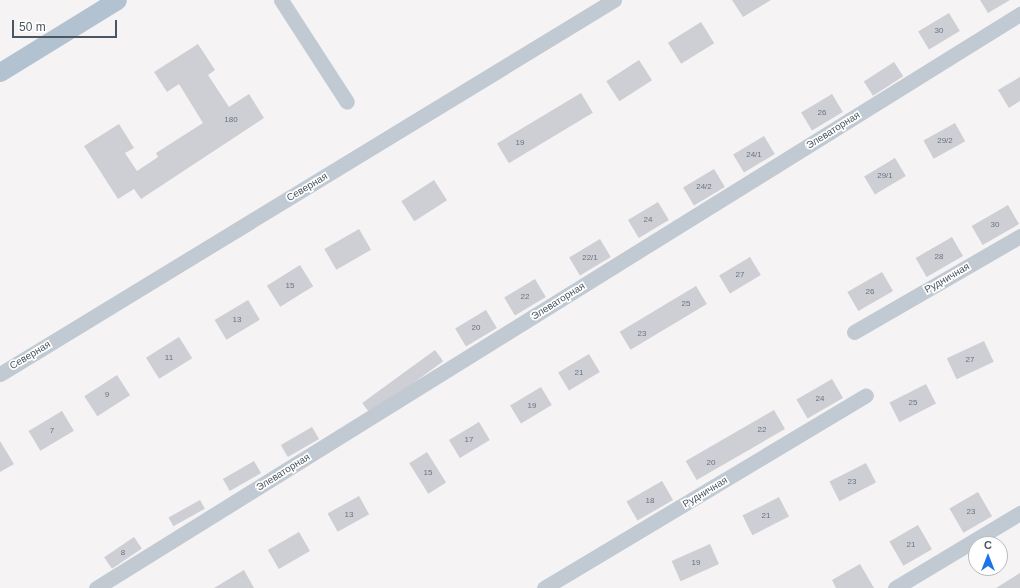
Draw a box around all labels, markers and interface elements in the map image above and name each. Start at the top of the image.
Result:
scale bar [14,12,119,38]
text: 50 m [19,20,46,34]
house number: 30 [935,26,943,36]
house number: 26 [818,108,826,118]
street label: Элеваторная [804,109,862,151]
house number: 180 [224,115,238,125]
house number: 29/2 [937,136,953,146]
house number: 19 [516,138,524,148]
house number: 24/1 [746,150,762,160]
street label: Северная [284,170,330,204]
house number: 29/1 [877,171,893,181]
house number: 24/2 [696,182,712,192]
house number: 24 [644,215,652,225]
house number: 30 [991,220,999,230]
house number: 28 [935,252,943,262]
house number: 22/1 [582,253,598,263]
street label: Рудничная [922,260,972,296]
house number: 27 [736,270,744,280]
street label: Элеваторная [529,280,587,322]
house number: 15 [286,281,294,291]
house number: 26 [866,287,874,297]
house number: 22 [521,292,529,302]
house number: 25 [682,299,690,309]
house number: 13 [233,315,241,325]
house number: 20 [472,323,480,333]
house number: 23 [638,329,646,339]
street label: Северная [7,338,53,372]
house number: 11 [165,353,173,363]
house number: 27 [966,355,974,365]
house number: 21 [575,368,583,378]
house number: 9 [105,390,109,400]
house number: 24 [816,394,824,404]
house number: 25 [909,398,917,408]
house number: 19 [528,401,536,411]
house number: 22 [758,425,766,435]
house number: 7 [50,426,54,436]
house number: 17 [465,435,473,445]
street label: Элеваторная [254,451,312,493]
house number: 20 [707,458,715,468]
house number: 15 [424,468,432,478]
street label: Рудничная [680,474,730,510]
house number: 23 [848,477,856,487]
house number: 18 [646,496,654,506]
house number: 23 [967,507,975,517]
house number: 13 [345,510,353,520]
house number: 21 [762,511,770,521]
north arrow [968,536,1008,576]
text: С [984,539,992,551]
house number: 21 [907,540,915,550]
house number: 8 [121,548,125,558]
house number: 19 [692,558,700,568]

